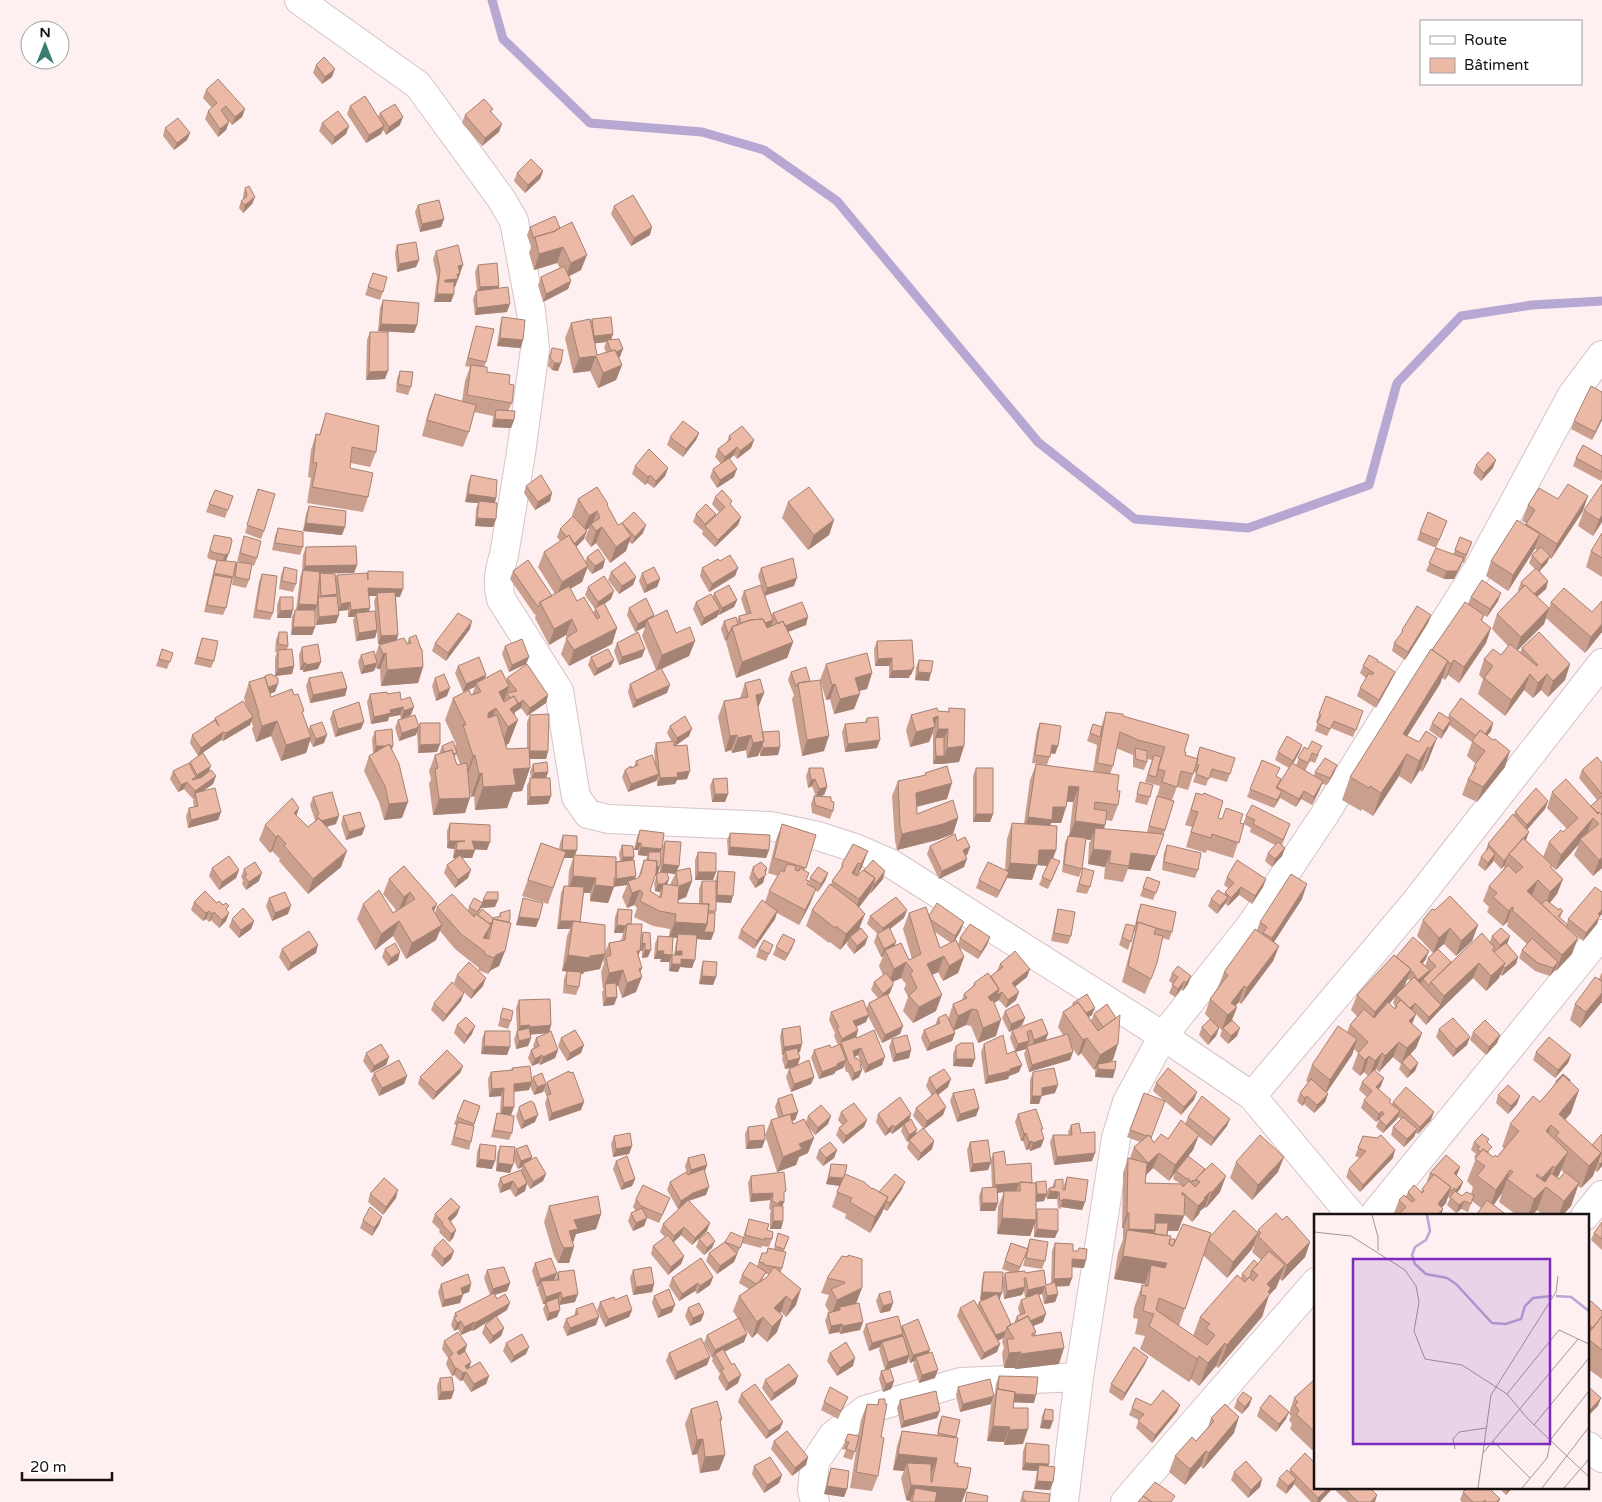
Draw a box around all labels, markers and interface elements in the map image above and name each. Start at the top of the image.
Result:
north arrow [20,20,70,70]
legend [1420,20,1582,85]
text: N [39,24,51,41]
text: Route [1464,31,1507,49]
text: Bâtiment [1464,56,1529,74]
inset map [1314,1214,1590,1490]
scale bar [22,1450,112,1482]
text: 20 m [30,1458,67,1476]

